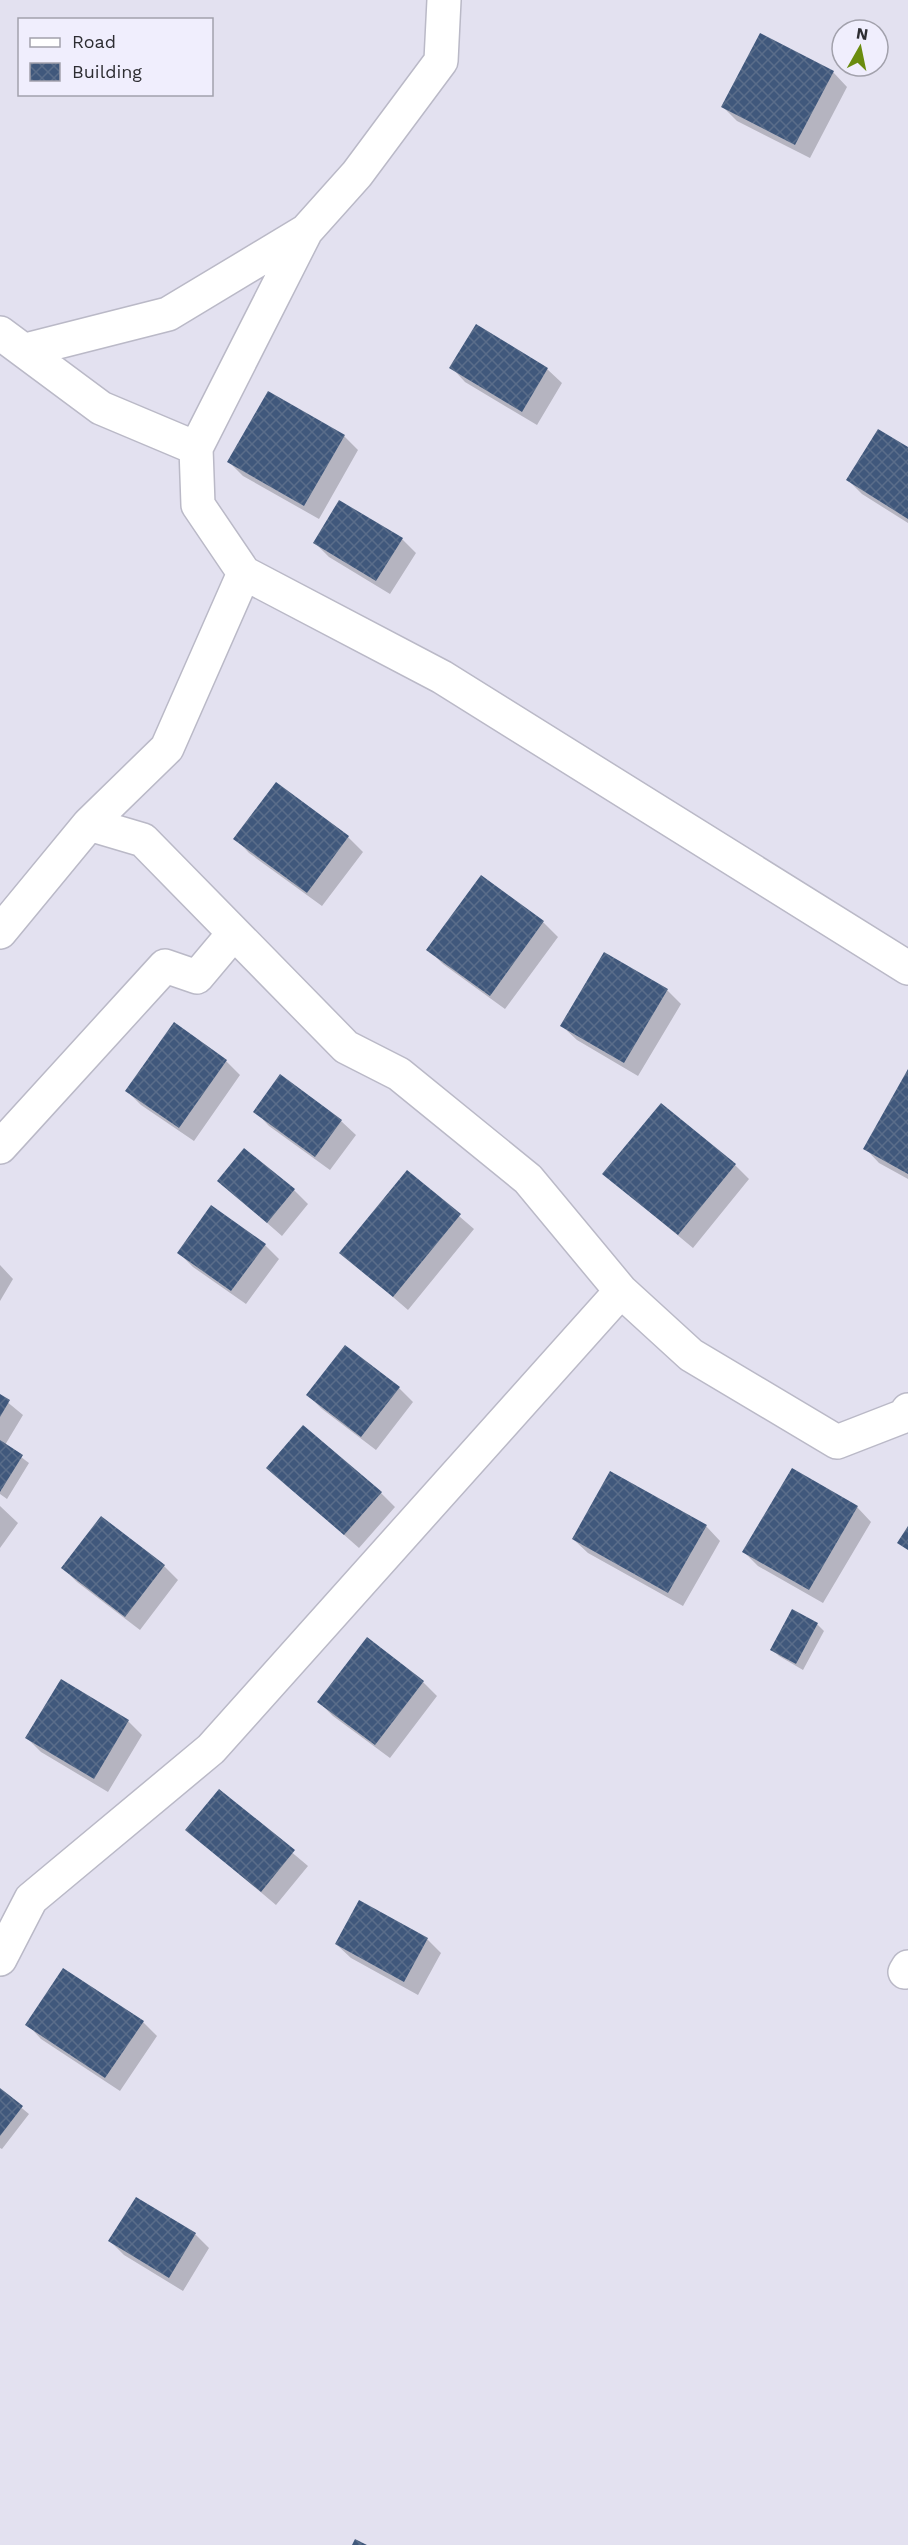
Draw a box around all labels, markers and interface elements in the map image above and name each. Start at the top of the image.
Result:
legend [18,18,213,96]
north arrow [830,18,890,78]
text: N [855,23,870,44]
text: Road [72,31,116,52]
text: Building [72,61,142,82]

